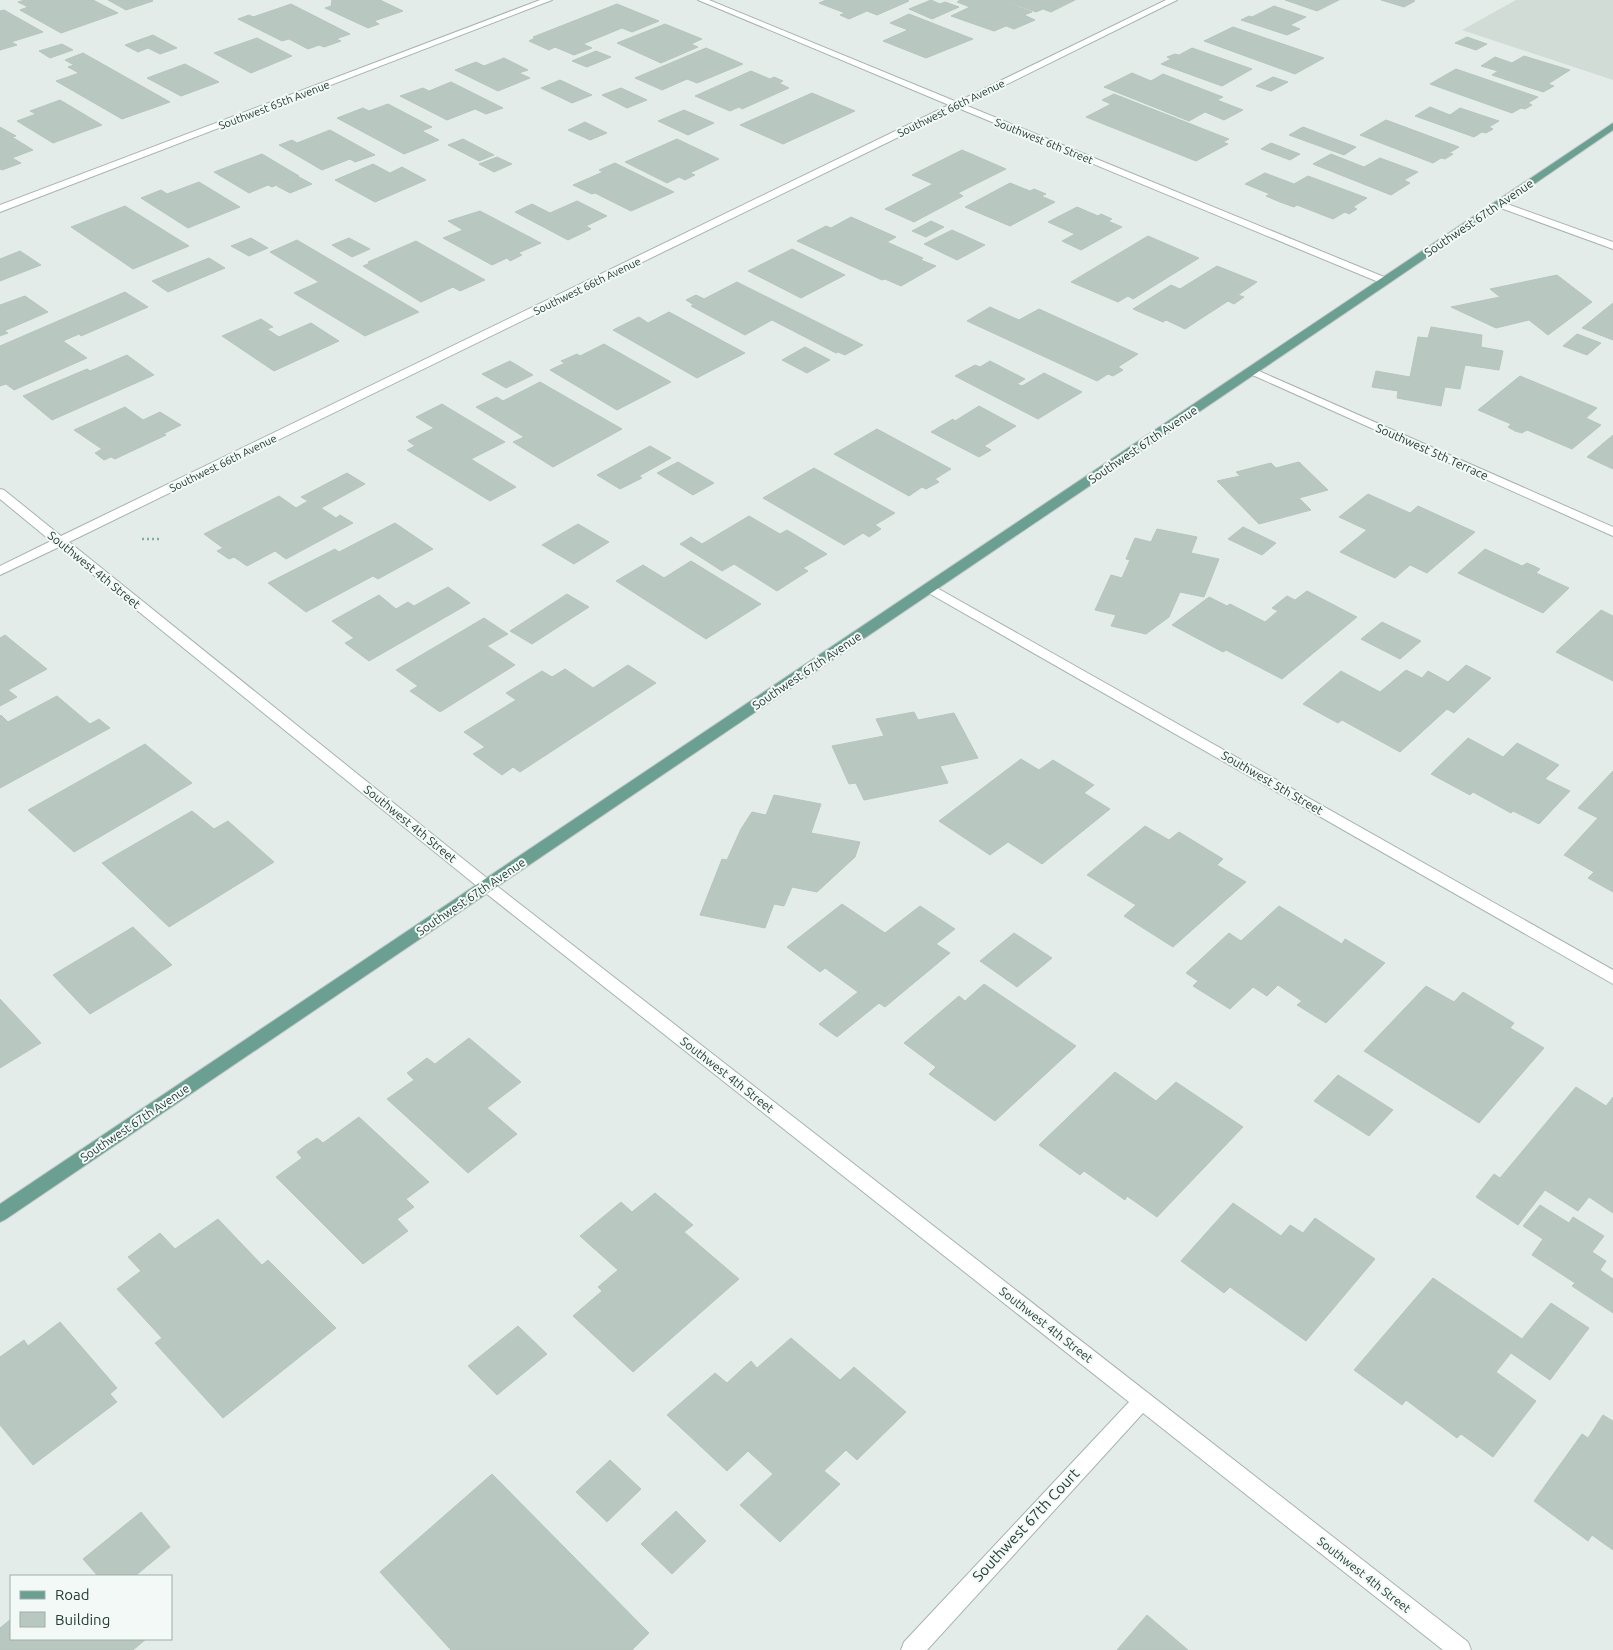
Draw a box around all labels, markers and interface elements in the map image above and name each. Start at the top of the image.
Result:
street label: Southwest 66th Avenue [895,77,1007,139]
street label: Southwest 65th Avenue [217,78,331,132]
street label: Southwest 6th Street [993,116,1096,167]
street label: Southwest 67th Avenue [1422,176,1536,259]
street label: Southwest 66th Avenue [531,255,643,317]
street label: Southwest 67th Avenue [1086,403,1200,486]
street label: Southwest 5th Terrace [1374,421,1490,482]
street label: Southwest 66th Avenue [167,432,279,494]
street label: Southwest 4th Street [46,528,143,611]
street label: Southwest 67th Avenue [750,629,864,712]
street label: Southwest 5th Street [1219,748,1325,817]
street label: Southwest 4th Street [362,782,459,865]
street label: Southwest 67th Avenue [414,855,528,938]
street label: Southwest 4th Street [678,1034,777,1115]
street label: Southwest 67th Avenue [78,1081,192,1164]
street label: Southwest 4th Street [997,1284,1096,1365]
street label: Southwest 67th Court [969,1465,1082,1585]
street label: Southwest 4th Street [1315,1534,1414,1615]
legend [10,1575,172,1640]
text: Road [55,1586,90,1603]
text: Building [55,1611,110,1628]

